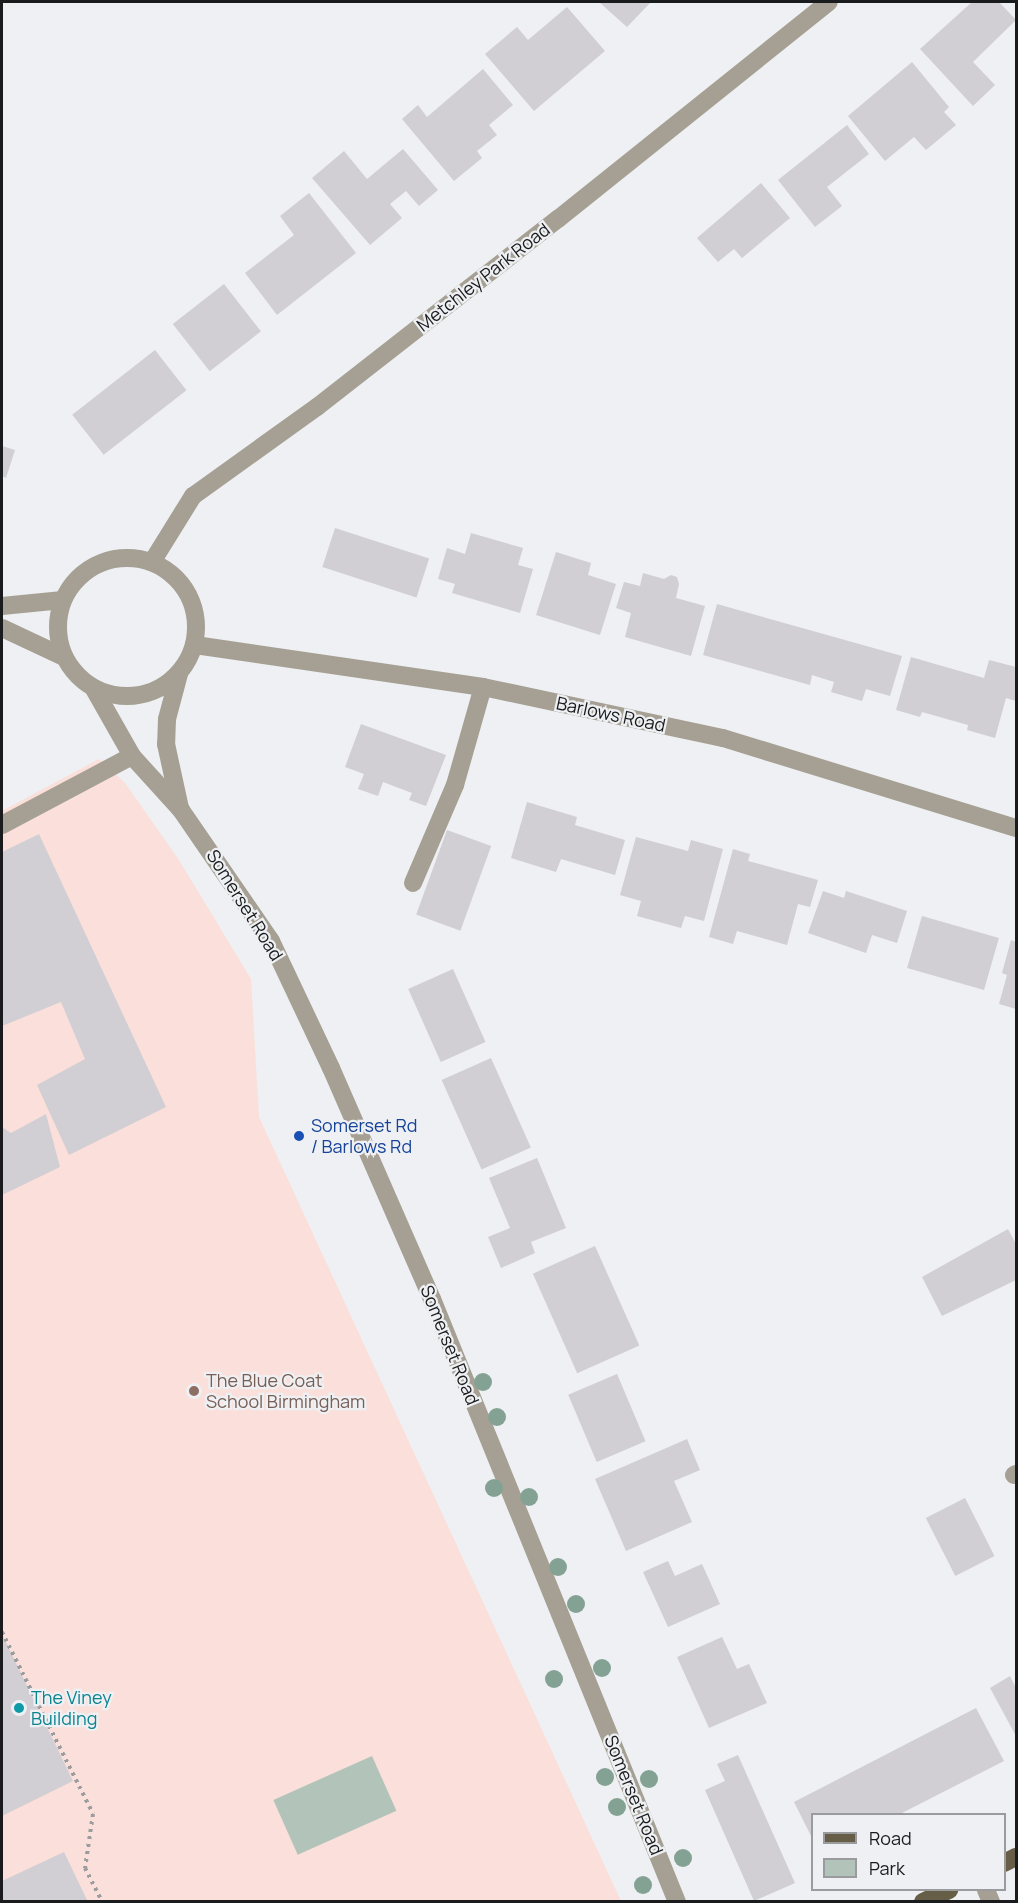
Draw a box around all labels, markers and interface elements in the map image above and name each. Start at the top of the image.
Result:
street label: Metchley Park Road [412,218,554,336]
street label: Barlows Road [554,692,668,736]
street label: Somerset Road [202,845,288,965]
place label: Somerset Rd / Barlows Rd [311,1115,417,1158]
marker: Somerset Rd / Barlows Rd [292,1129,306,1143]
street label: Somerset Road [416,1282,484,1408]
place label: The Blue Coat School Birmingham [206,1370,365,1412]
marker: The Blue Coat School Birmingham [187,1384,201,1398]
place label: The Viney Building [31,1687,112,1730]
marker: The Viney Building [12,1701,26,1715]
street label: Somerset Road [600,1732,668,1858]
legend [811,1813,1006,1891]
text: Road [869,1826,912,1850]
text: Park [869,1856,905,1880]

